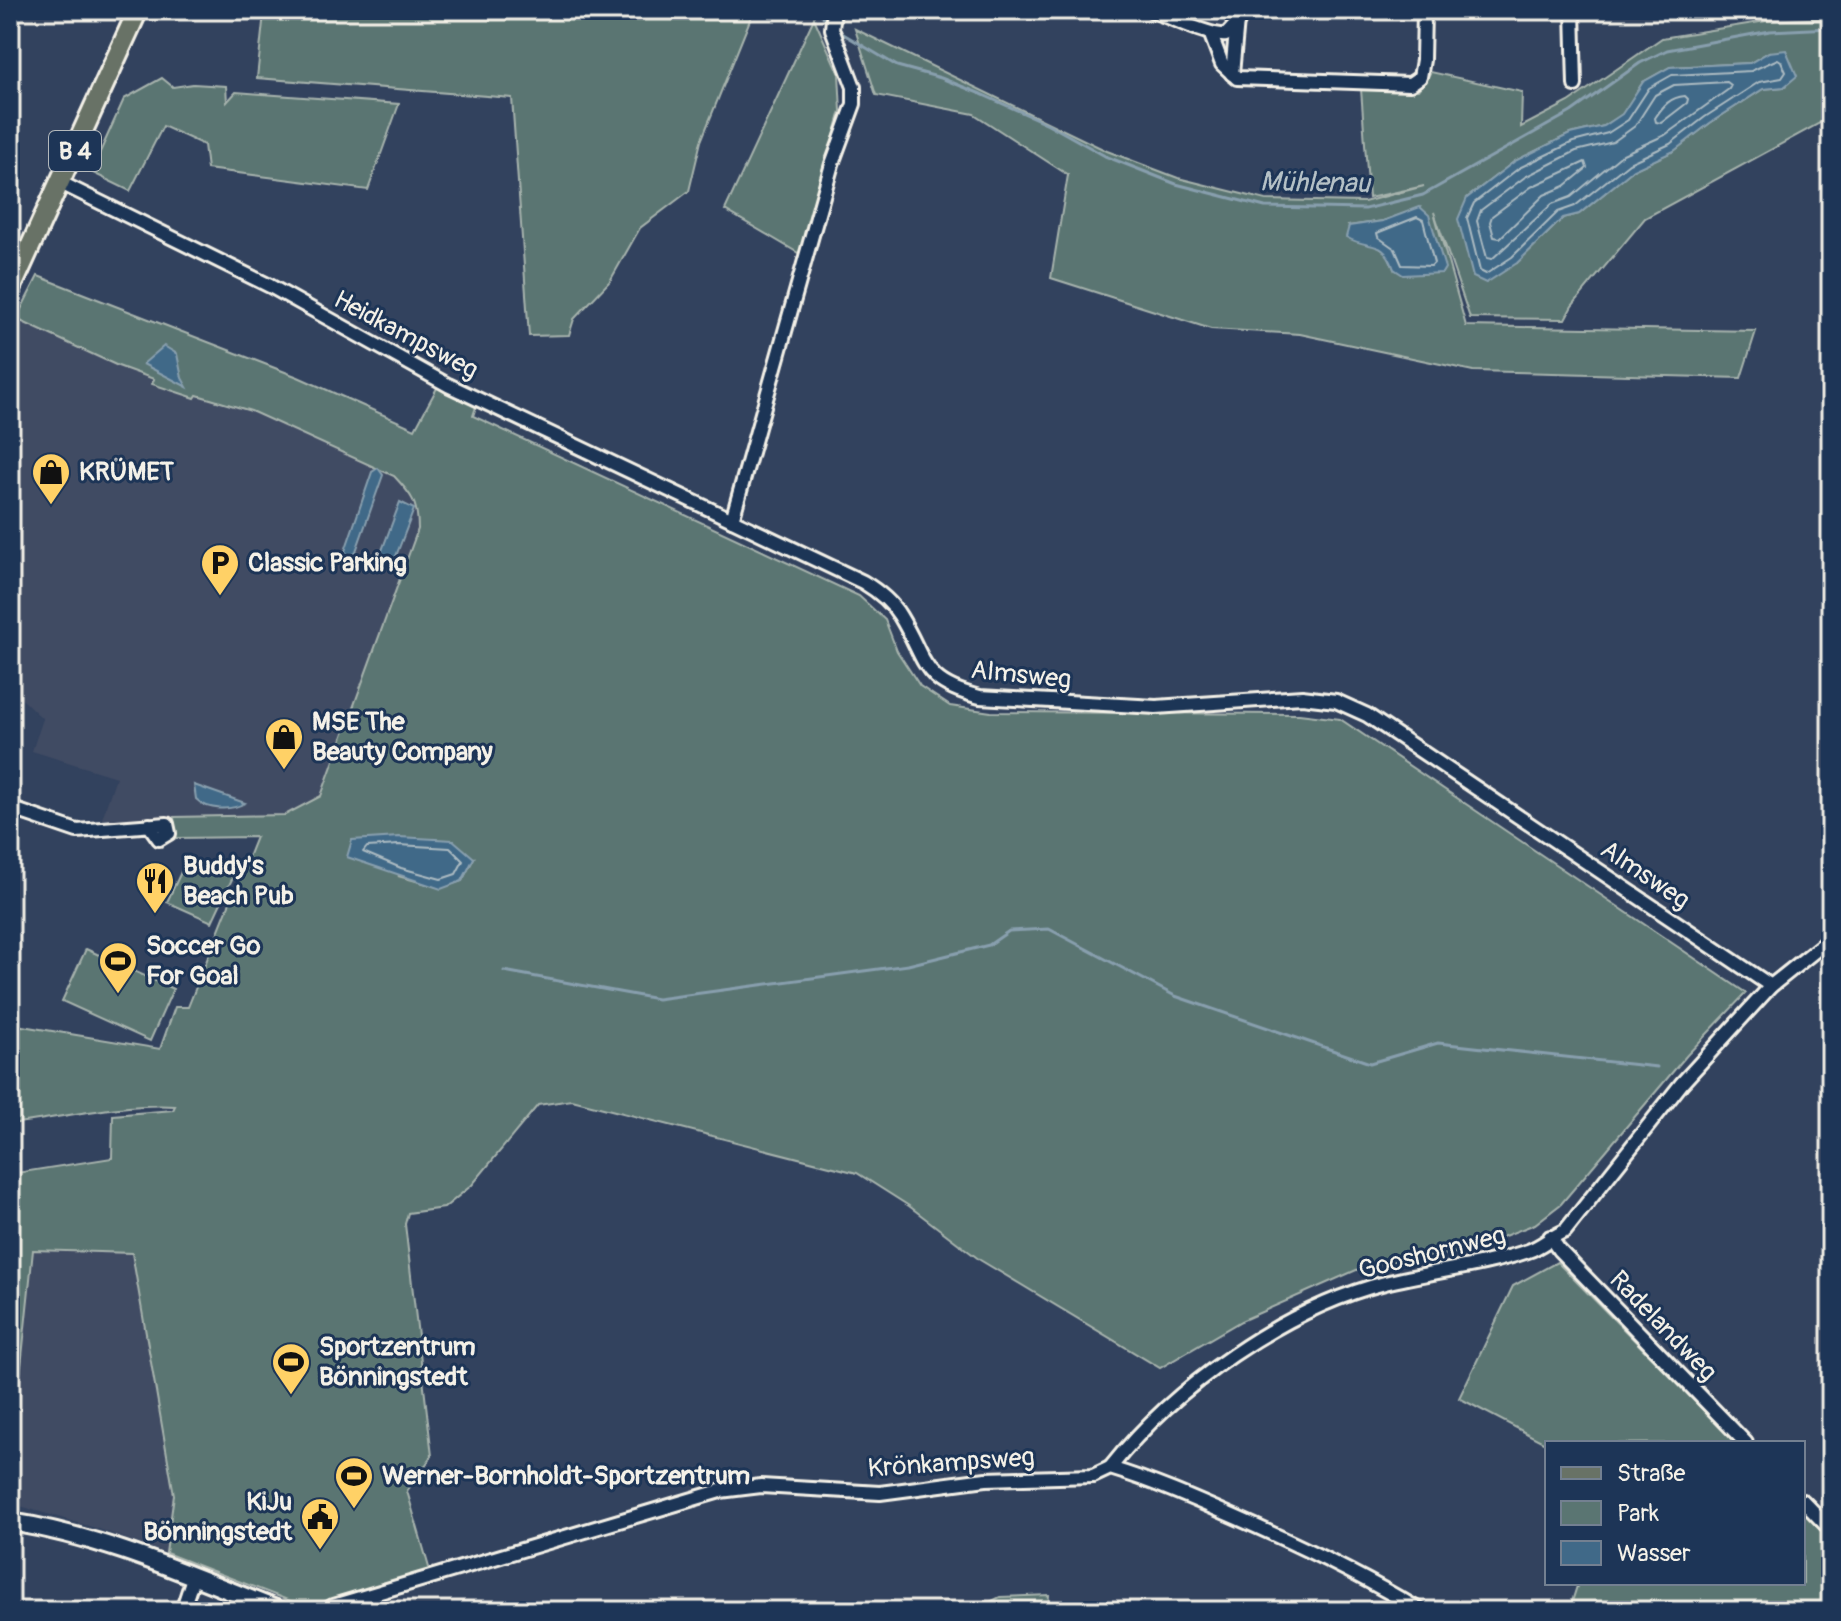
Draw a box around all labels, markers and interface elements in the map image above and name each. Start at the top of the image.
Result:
road number: B 4 [49,131,101,171]
water label: Mühlenau [1260,165,1372,201]
street label: Heidkampsweg [328,284,484,386]
shop icon: KRÜMET [30,451,72,506]
place label: KRÜMET [79,456,175,488]
parking icon: Classic Parking [199,542,241,597]
place label: Classic Parking [248,547,407,579]
street label: Almsweg [969,654,1073,696]
place label: MSE The Beauty Company [312,706,493,768]
shop icon: MSE The Beauty Company [263,716,305,771]
street label: Almsweg [1594,834,1696,916]
place label: Buddy's Beach Pub [183,850,294,912]
restaurant icon: Buddy's Beach Pub [134,860,176,915]
place label: Soccer Go For Goal [146,930,261,992]
sports icon: Soccer Go For Goal [97,940,139,995]
street label: Gooshornweg [1355,1219,1509,1287]
street label: Radelandweg [1602,1264,1724,1388]
place label: Sportzentrum Bönningstedt [319,1331,476,1393]
sports icon: Sportzentrum Bönningstedt [270,1341,312,1396]
street label: Krönkampsweg [866,1441,1036,1485]
legend [1545,1441,1805,1585]
sports icon: Werner-Bornholdt-Sportzentrum [333,1455,375,1510]
text: Straße [1617,1459,1685,1488]
place label: Werner-Bornholdt-Sportzentrum [382,1460,750,1492]
place label: KiJu Bönningstedt [143,1486,293,1548]
public building icon: KiJu Bönningstedt [299,1496,341,1551]
text: Park [1617,1499,1659,1528]
text: Wasser [1617,1539,1691,1568]

